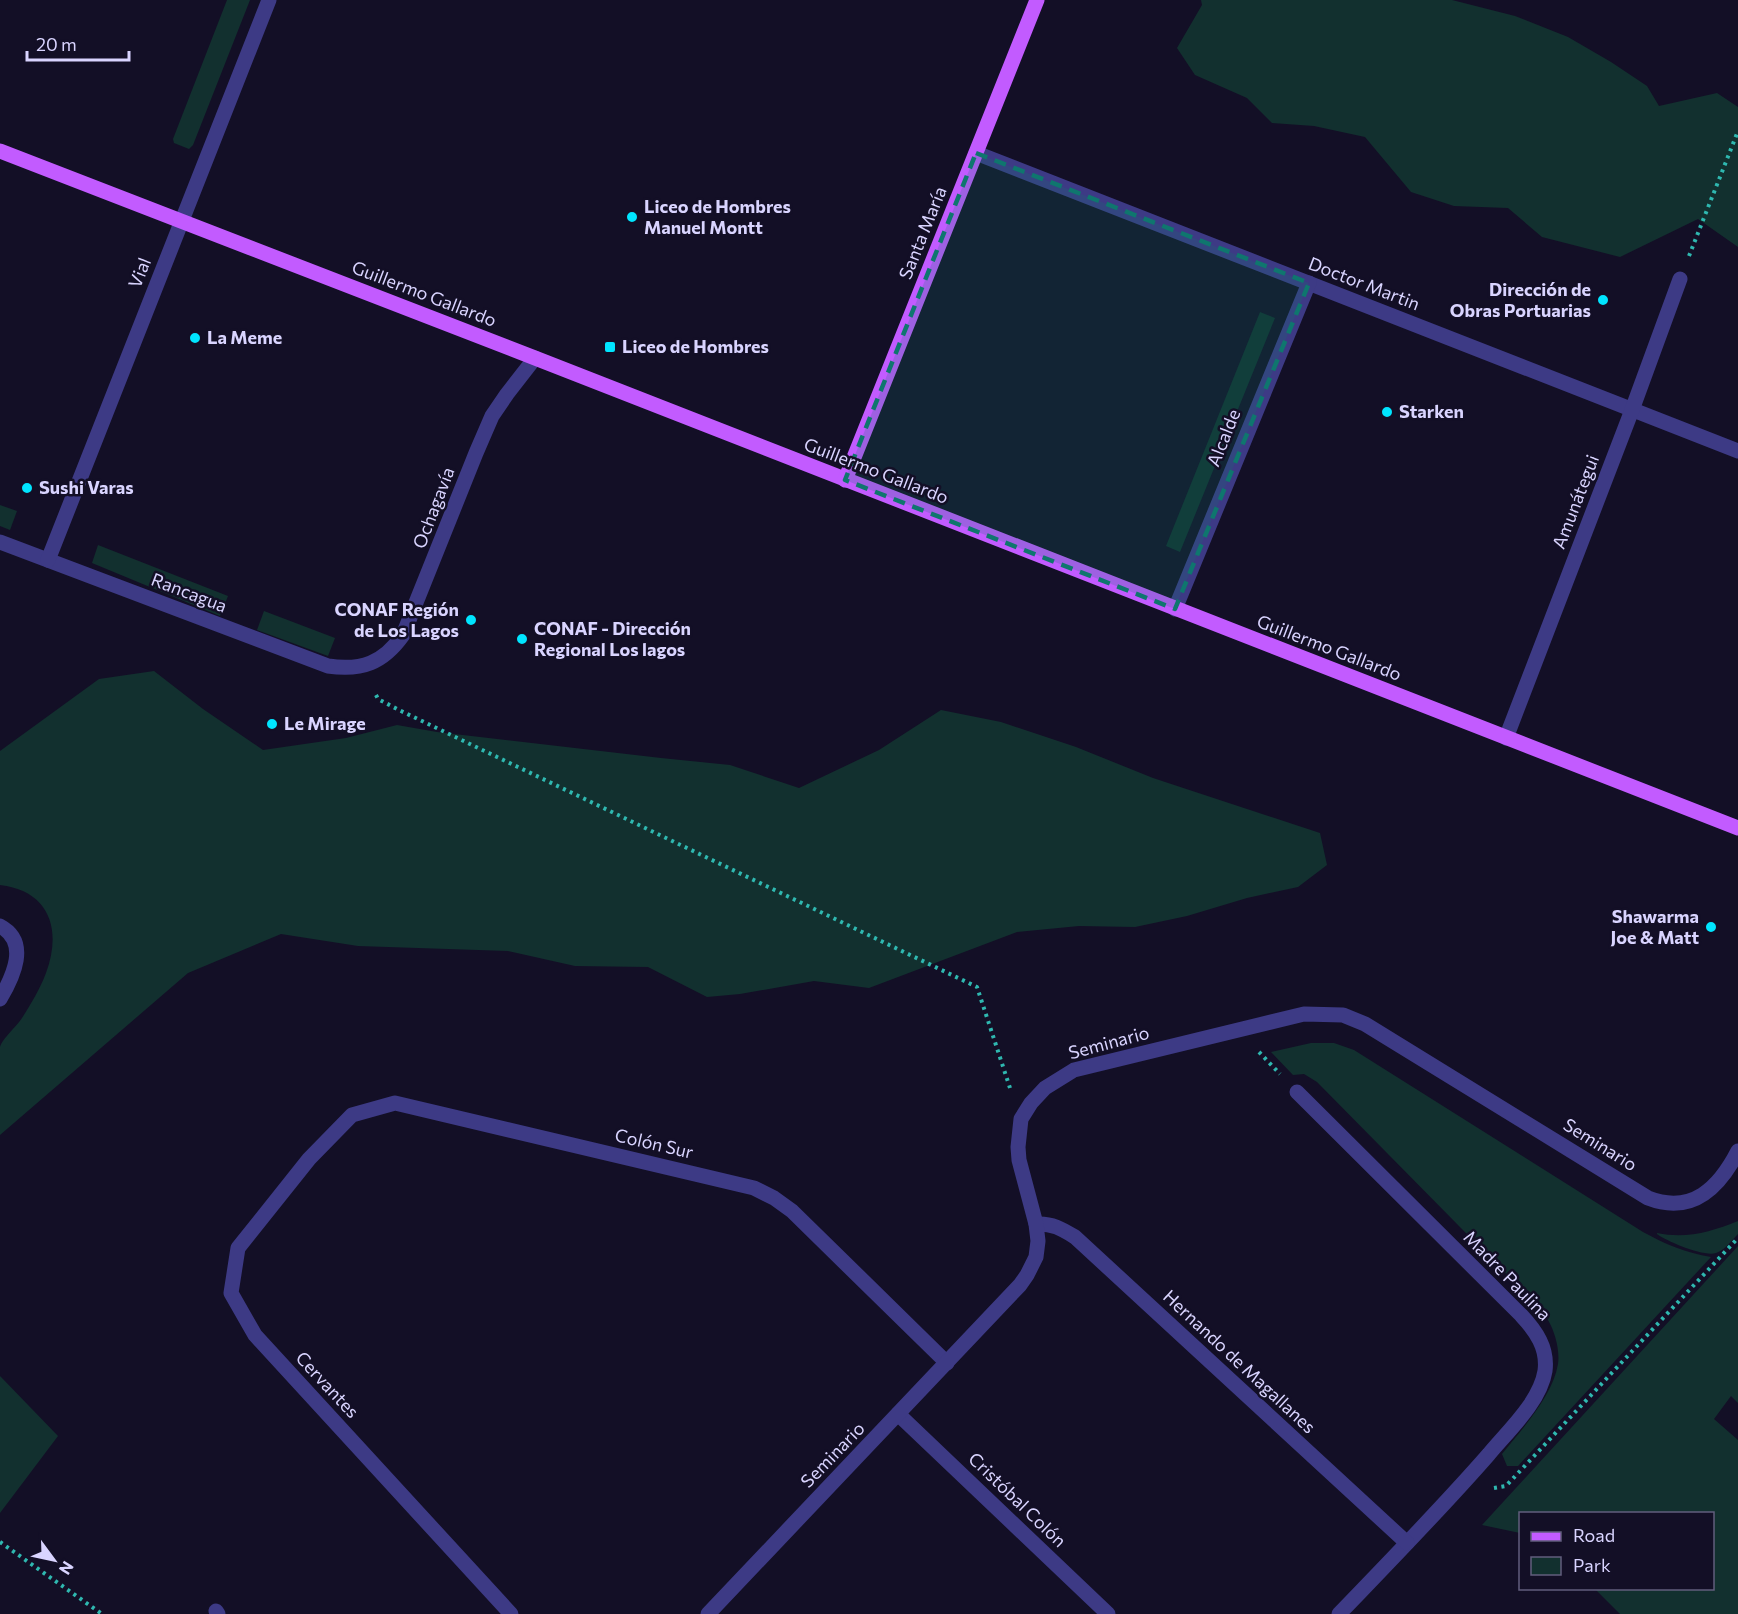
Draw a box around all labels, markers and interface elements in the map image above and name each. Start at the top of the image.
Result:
scale bar [27,24,129,62]
text: 20 m [36,33,77,55]
street label: Santa María [893,183,951,282]
place label: Liceo de Hombres Manuel Montt [644,195,791,238]
marker: Liceo de Hombres Manuel Montt [625,210,639,224]
street label: Doctor Martin [1306,252,1423,314]
street label: Vial [123,254,155,291]
street label: Guillermo Gallardo [349,255,500,331]
place label: Dirección de Obras Portuarias [1450,278,1591,321]
marker: Dirección de Obras Portuarias [1596,293,1610,307]
place label: La Meme [207,326,282,348]
marker: La Meme [188,331,202,345]
place label: Liceo de Hombres [622,335,769,357]
marker: Liceo de Hombres [603,340,617,354]
place label: Starken [1399,400,1464,422]
marker: Starken [1380,405,1394,419]
street label: Alcalde [1202,406,1244,469]
street label: Guillermo Gallardo [801,432,952,508]
street label: Amunátegui [1547,451,1603,552]
street label: Ochagavía [407,464,459,551]
place label: Sushi Varas [39,476,134,498]
marker: Sushi Varas [20,481,34,495]
street label: Rancagua [148,568,230,617]
place label: CONAF Región de Los Lagos [334,598,459,641]
street label: Guillermo Gallardo [1254,609,1405,685]
marker: CONAF Región de Los Lagos [464,613,478,627]
place label: CONAF - Dirección Regional Los lagos [534,617,691,660]
marker: CONAF - Dirección Regional Los lagos [515,632,529,646]
place label: Le Mirage [284,712,366,734]
marker: Le Mirage [265,717,279,731]
place label: Shawarma Joe & Matt [1611,905,1699,948]
marker: Shawarma Joe & Matt [1704,920,1718,934]
street label: Seminario [1066,1021,1152,1063]
street label: Seminario [1560,1113,1641,1175]
street label: Colón Sur [613,1123,696,1163]
street label: Madre Paulina [1459,1226,1556,1325]
street label: Hernando de Magallanes [1159,1285,1320,1438]
street label: Cervantes [291,1347,364,1422]
street label: Seminario [796,1417,869,1492]
street label: Cristóbal Colón [964,1447,1071,1551]
legend [1519,1512,1714,1590]
text: Road [1573,1524,1615,1546]
north arrow [24,1530,84,1590]
text: Park [1573,1554,1611,1576]
text: N [56,1558,78,1579]

